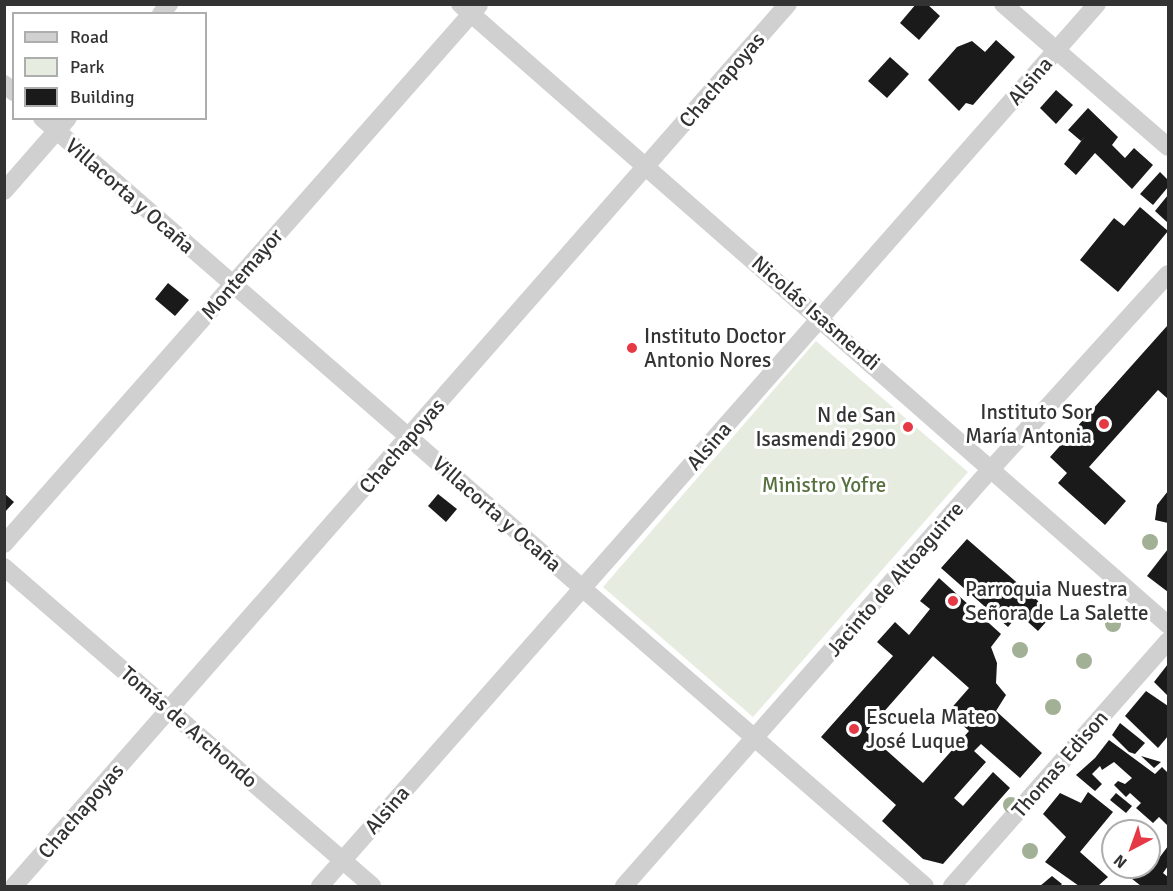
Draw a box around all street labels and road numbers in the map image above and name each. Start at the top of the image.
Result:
street label: Chachapoyas [674,27,770,133]
street label: Alsina [1002,52,1058,110]
street label: Villacorta y Ocaña [60,133,200,259]
street label: Montemayor [196,223,288,325]
street label: Nicolás Isasmendi [747,250,885,376]
street label: Chachapoyas [354,393,450,499]
street label: Alsina [681,417,737,475]
street label: Villacorta y Ocaña [427,451,567,577]
street label: Jacinto de Altoaguirre [821,497,969,661]
street label: Tomás de Archondo [115,661,263,793]
street label: Thomas Edison [1007,705,1113,823]
street label: Chachapoyas [33,758,129,864]
street label: Alsina [359,781,415,839]

